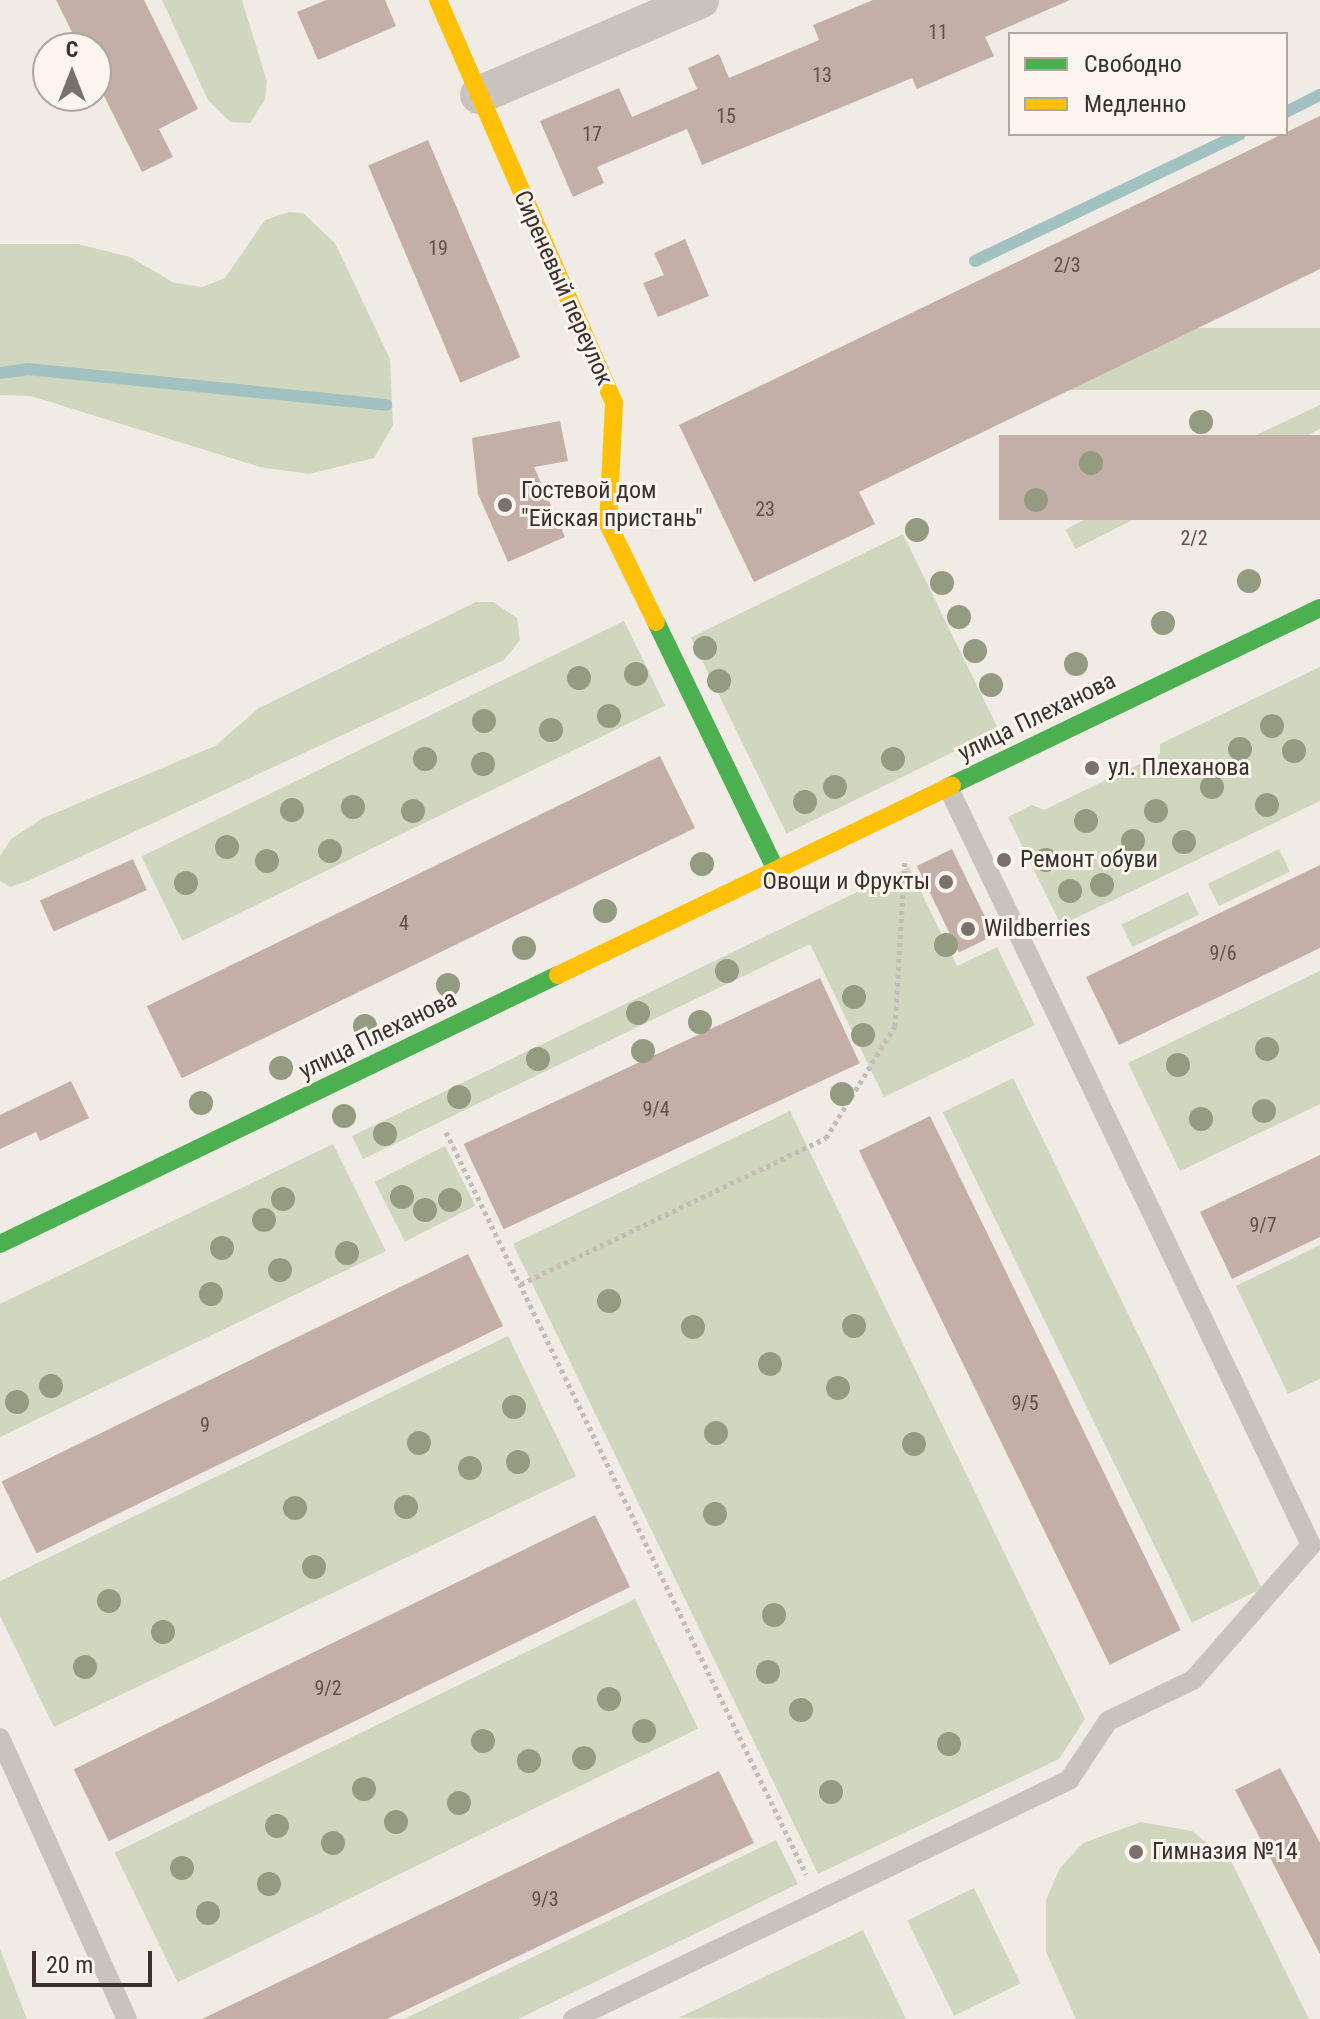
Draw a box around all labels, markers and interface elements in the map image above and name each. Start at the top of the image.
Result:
house number: 11 [928,20,948,44]
north arrow [32,32,112,112]
legend [1008,32,1288,136]
text: С [66,37,78,62]
text: Свободно [1084,50,1182,78]
house number: 13 [812,63,832,87]
text: Медленно [1084,90,1186,118]
house number: 15 [716,104,736,128]
house number: 17 [582,122,602,146]
street label: Сиреневый переулок [507,186,619,390]
house number: 19 [428,236,448,260]
house number: 2/3 [1053,253,1081,277]
place label: Гостевой дом "Ейская пристань" [521,477,703,533]
marker: Гостевой дом "Ейская пристань" [496,496,514,514]
house number: 23 [755,497,775,521]
house number: 2/2 [1180,526,1208,550]
street label: улица Плеханова [953,666,1121,768]
place label: ул. Плеханова [1108,754,1250,782]
marker: ул. Плеханова [1083,759,1101,777]
place label: Ремонт обуви [1020,846,1158,874]
marker: Ремонт обуви [995,851,1013,869]
place label: Овощи и Фрукты [763,868,930,896]
marker: Овощи и Фрукты [937,873,955,891]
house number: 4 [399,911,409,935]
place label: Wildberries [984,915,1091,943]
marker: Wildberries [959,920,977,938]
house number: 9/6 [1209,941,1237,965]
street label: улица Плеханова [294,984,462,1086]
house number: 9/4 [642,1097,670,1121]
house number: 9/7 [1249,1213,1277,1237]
house number: 9/5 [1011,1391,1039,1415]
house number: 9 [200,1413,210,1437]
house number: 9/2 [314,1676,342,1700]
place label: Гимназия №14 [1152,1838,1298,1866]
marker: Гимназия №14 [1127,1843,1145,1861]
house number: 9/3 [531,1887,559,1911]
scale bar [36,1935,156,1985]
text: 20 m [46,1951,93,1979]

